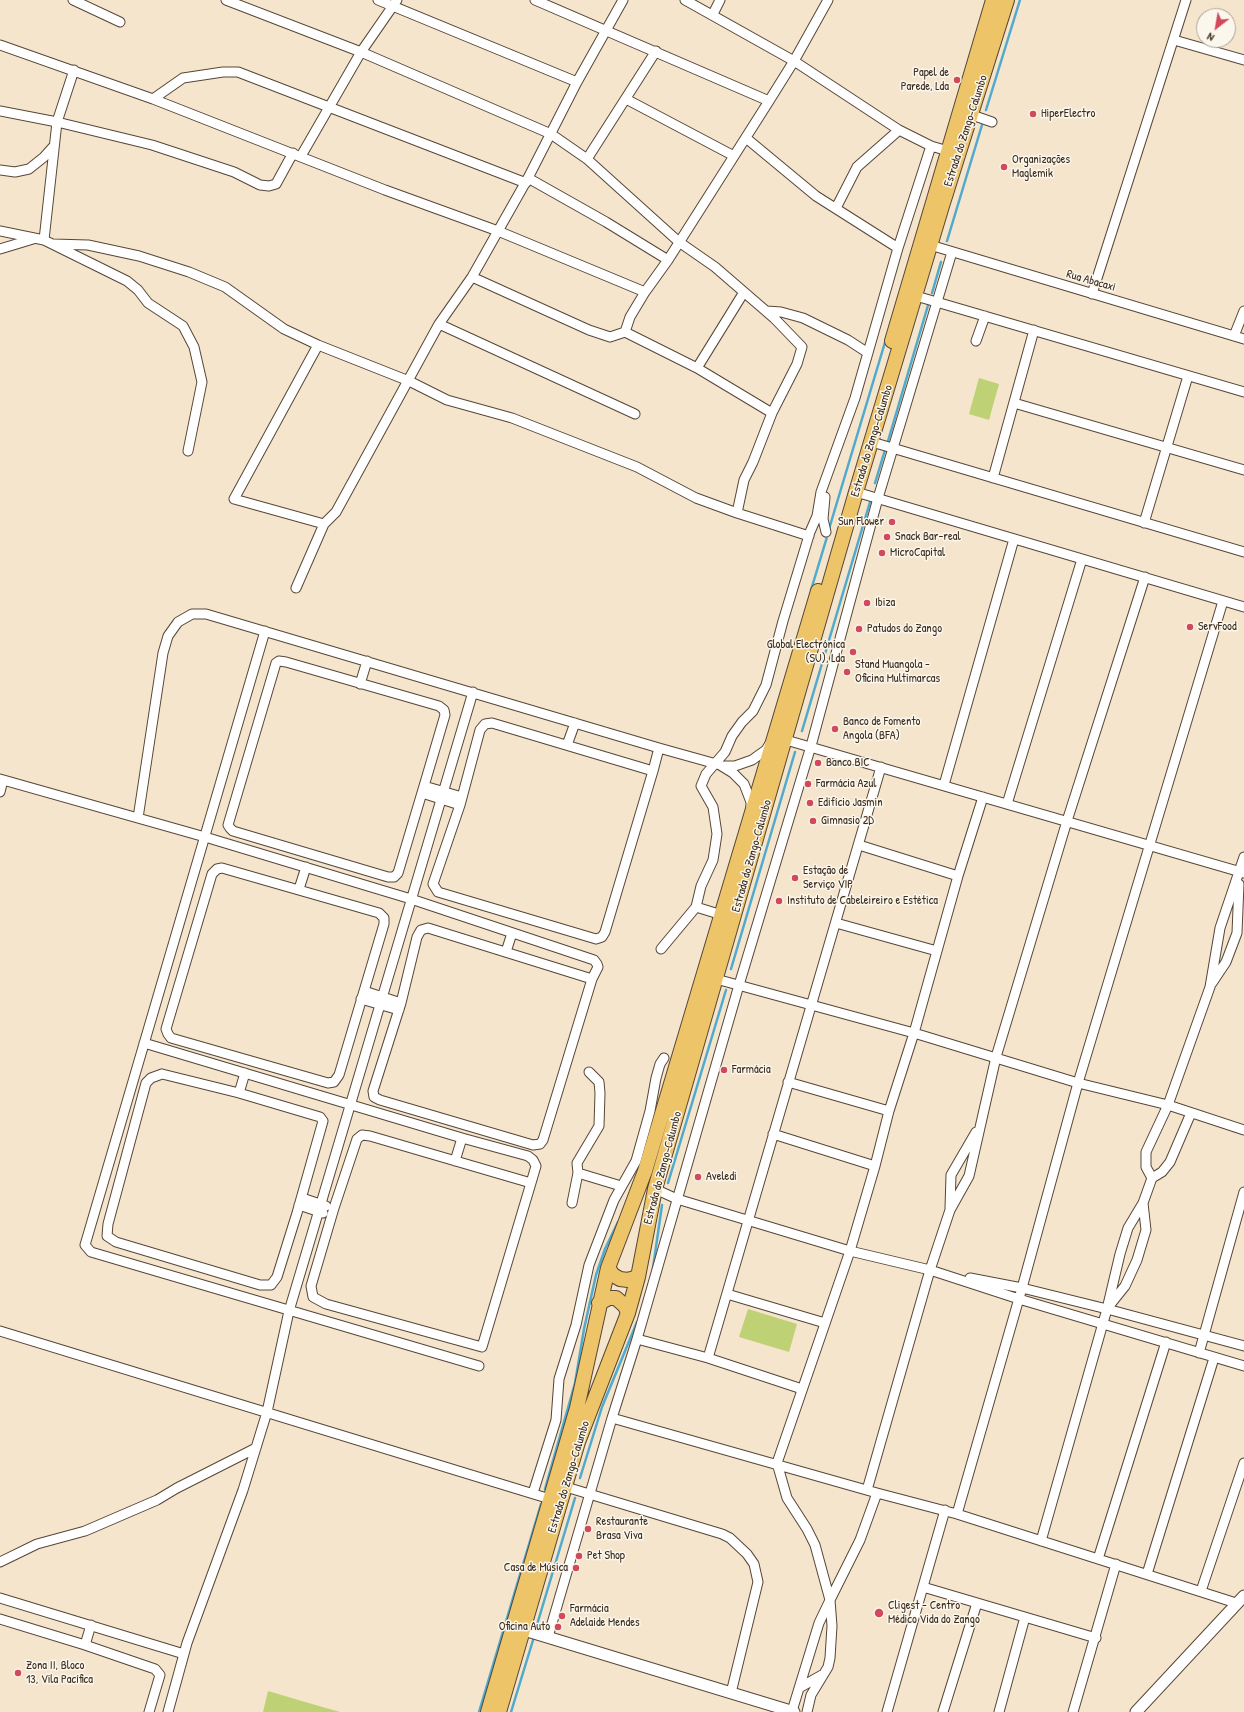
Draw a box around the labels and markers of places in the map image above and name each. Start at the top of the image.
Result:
place label: Papel de Parede, Lda [901,66,949,94]
marker: Papel de Parede, Lda [952,75,962,85]
place label: HiperElectro [1041,107,1095,121]
marker: HiperElectro [1028,109,1038,119]
place label: Organizações Maglemik [1012,153,1070,181]
marker: Organizações Maglemik [999,162,1009,172]
place label: Sun Flower [838,515,884,529]
marker: Sun Flower [887,517,897,527]
place label: Snack Bar-real [895,530,961,544]
marker: Snack Bar-real [882,532,892,542]
place label: MicroCapital [890,546,945,560]
marker: MicroCapital [877,548,887,558]
place label: Ibiza [875,596,895,610]
marker: Ibiza [862,598,872,608]
place label: ServFood [1198,620,1237,634]
place label: Patudos do Zango [867,622,942,636]
marker: ServFood [1185,622,1195,632]
marker: Patudos do Zango [854,624,864,634]
place label: Global Electrónica (SU), Lda [767,638,845,666]
marker: Global Electrónica (SU), Lda [848,647,858,657]
place label: Stand Muangola - Oficina Multimarcas [855,658,940,686]
marker: Stand Muangola - Oficina Multimarcas [842,667,852,677]
place label: Banco de Fomento Angola (BFA) [843,715,920,743]
marker: Banco de Fomento Angola (BFA) [830,724,840,734]
place label: Banco BIC [826,756,870,770]
marker: Banco BIC [813,758,823,768]
place label: Farmácia Azul [816,777,876,791]
marker: Farmácia Azul [803,779,813,789]
place label: Edifício Jasmin [818,796,883,810]
marker: Edifício Jasmin [805,798,815,808]
place label: Gimnasio 2D [821,814,874,828]
marker: Gimnasio 2D [808,816,818,826]
place label: Estação de Serviço VIP [803,864,853,892]
marker: Estação de Serviço VIP [790,873,800,883]
place label: Instituto de Cabeleireiro e Estética [787,894,938,908]
marker: Instituto de Cabeleireiro e Estética [774,896,784,906]
place label: Farmácia [732,1063,771,1077]
marker: Farmácia [719,1065,729,1075]
place label: Aveledi [706,1170,737,1184]
marker: Aveledi [693,1172,703,1182]
place label: Restaurante Brasa Viva [596,1515,648,1543]
marker: Restaurante Brasa Viva [583,1524,593,1534]
place label: Pet Shop [587,1549,625,1563]
marker: Pet Shop [574,1551,584,1561]
place label: Casa de Música [504,1561,568,1575]
marker: Casa de Música [571,1563,581,1573]
place label: Cligest - Centro Médico Vida do Zango [888,1599,980,1627]
place label: Farmácia Adelaide Mendes [570,1602,640,1630]
marker: Cligest - Centro Médico Vida do Zango [873,1607,885,1619]
marker: Farmácia Adelaide Mendes [557,1611,567,1621]
place label: Oficina Auto [499,1620,550,1634]
marker: Oficina Auto [553,1622,563,1632]
place label: Zona II, Bloco 13, Vila Pacífica [26,1659,93,1687]
marker: Zona II, Bloco 13, Vila Pacífica [13,1668,23,1678]

